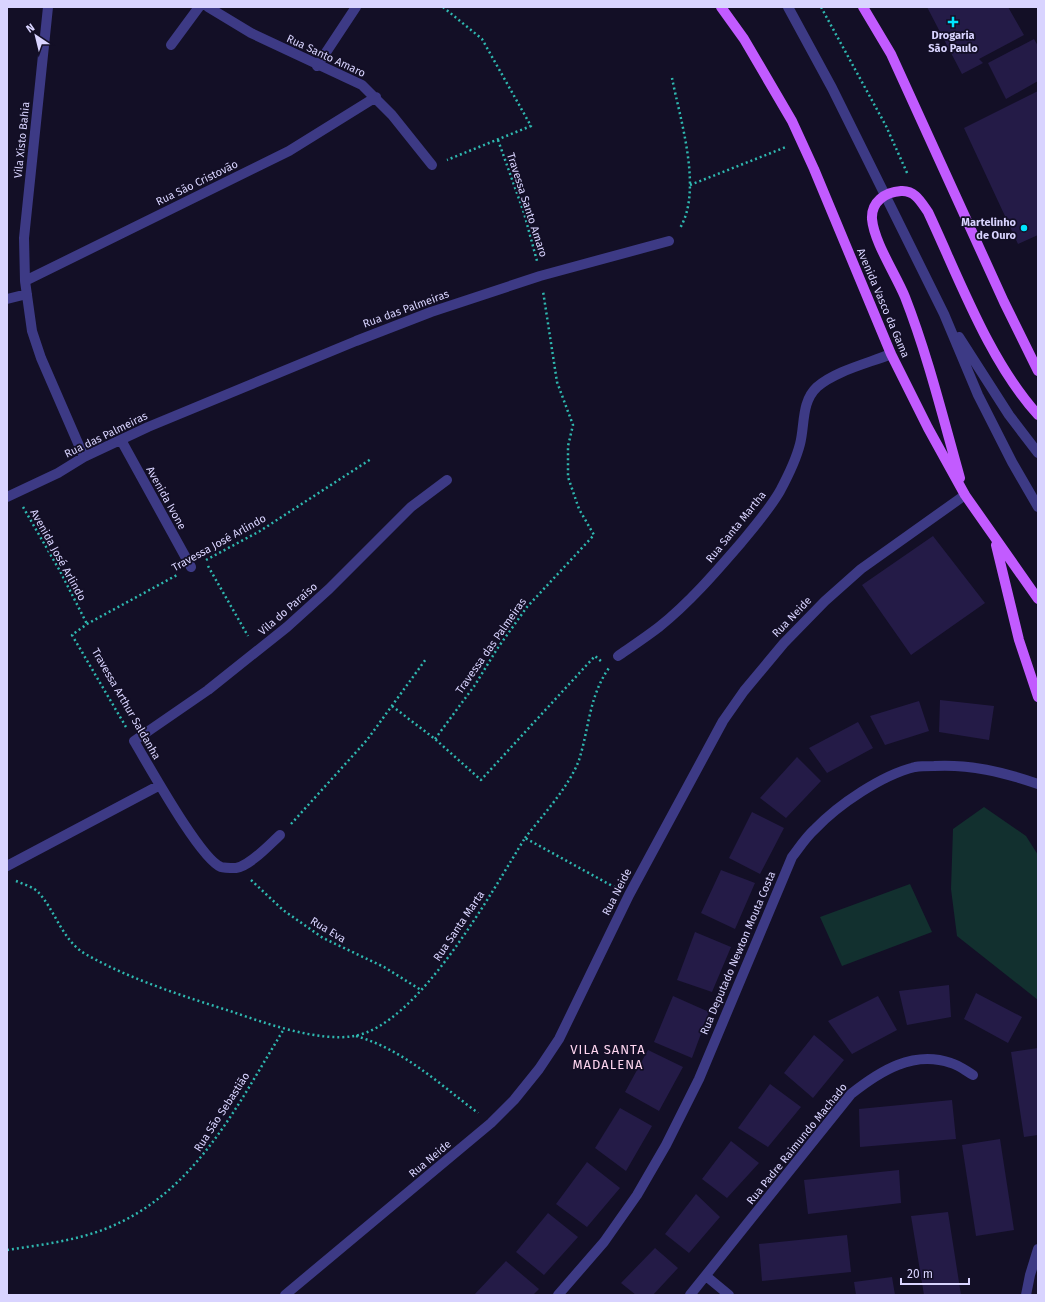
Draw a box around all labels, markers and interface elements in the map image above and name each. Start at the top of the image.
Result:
north arrow [16,16,56,56]
marker: Drogaria São Paulo [948,17,958,27]
text: N [24,21,37,36]
place label: Drogaria São Paulo [928,29,978,55]
street label: Rua Santo Amaro [284,32,368,80]
street label: Vila Xisto Bahia [12,101,32,179]
street label: Travessa Santo Amaro [504,151,550,259]
street label: Rua São Cristovão [154,158,240,208]
place label: Martelinho de Ouro [961,216,1017,242]
marker: Martelinho de Ouro [1019,223,1029,233]
street label: Avenida Vasco da Gama [854,246,912,360]
street label: Rua das Palmeiras [361,287,451,331]
street label: Rua das Palmeiras [62,409,150,461]
street label: Avenida Ivone [143,464,189,532]
street label: Rua Santa Martha [703,489,769,565]
street label: Avenida José Arlindo [27,507,89,603]
street label: Travessa José Arlindo [170,512,268,574]
street label: Vila do Paraíso [256,580,320,638]
street label: Rua Neide [770,594,814,640]
street label: Travessa das Palmeiras [453,596,529,696]
street label: Travessa Arthur Saldanha [89,646,163,762]
street label: Rua Neide [600,866,634,918]
street label: Rua Deputado Newton Mouta Costa [698,869,778,1037]
street label: Rua Santa Marta [431,888,487,964]
street label: Rua Eva [308,914,348,946]
district label: VILA SANTA MADALENA [570,1042,646,1072]
street label: Rua São Sebastião [191,1070,253,1154]
street label: Rua Padre Raimundo Machado [744,1081,850,1207]
street label: Rua Neide [406,1138,454,1180]
scale bar [901,1260,969,1286]
text: 20 m [907,1267,933,1281]

